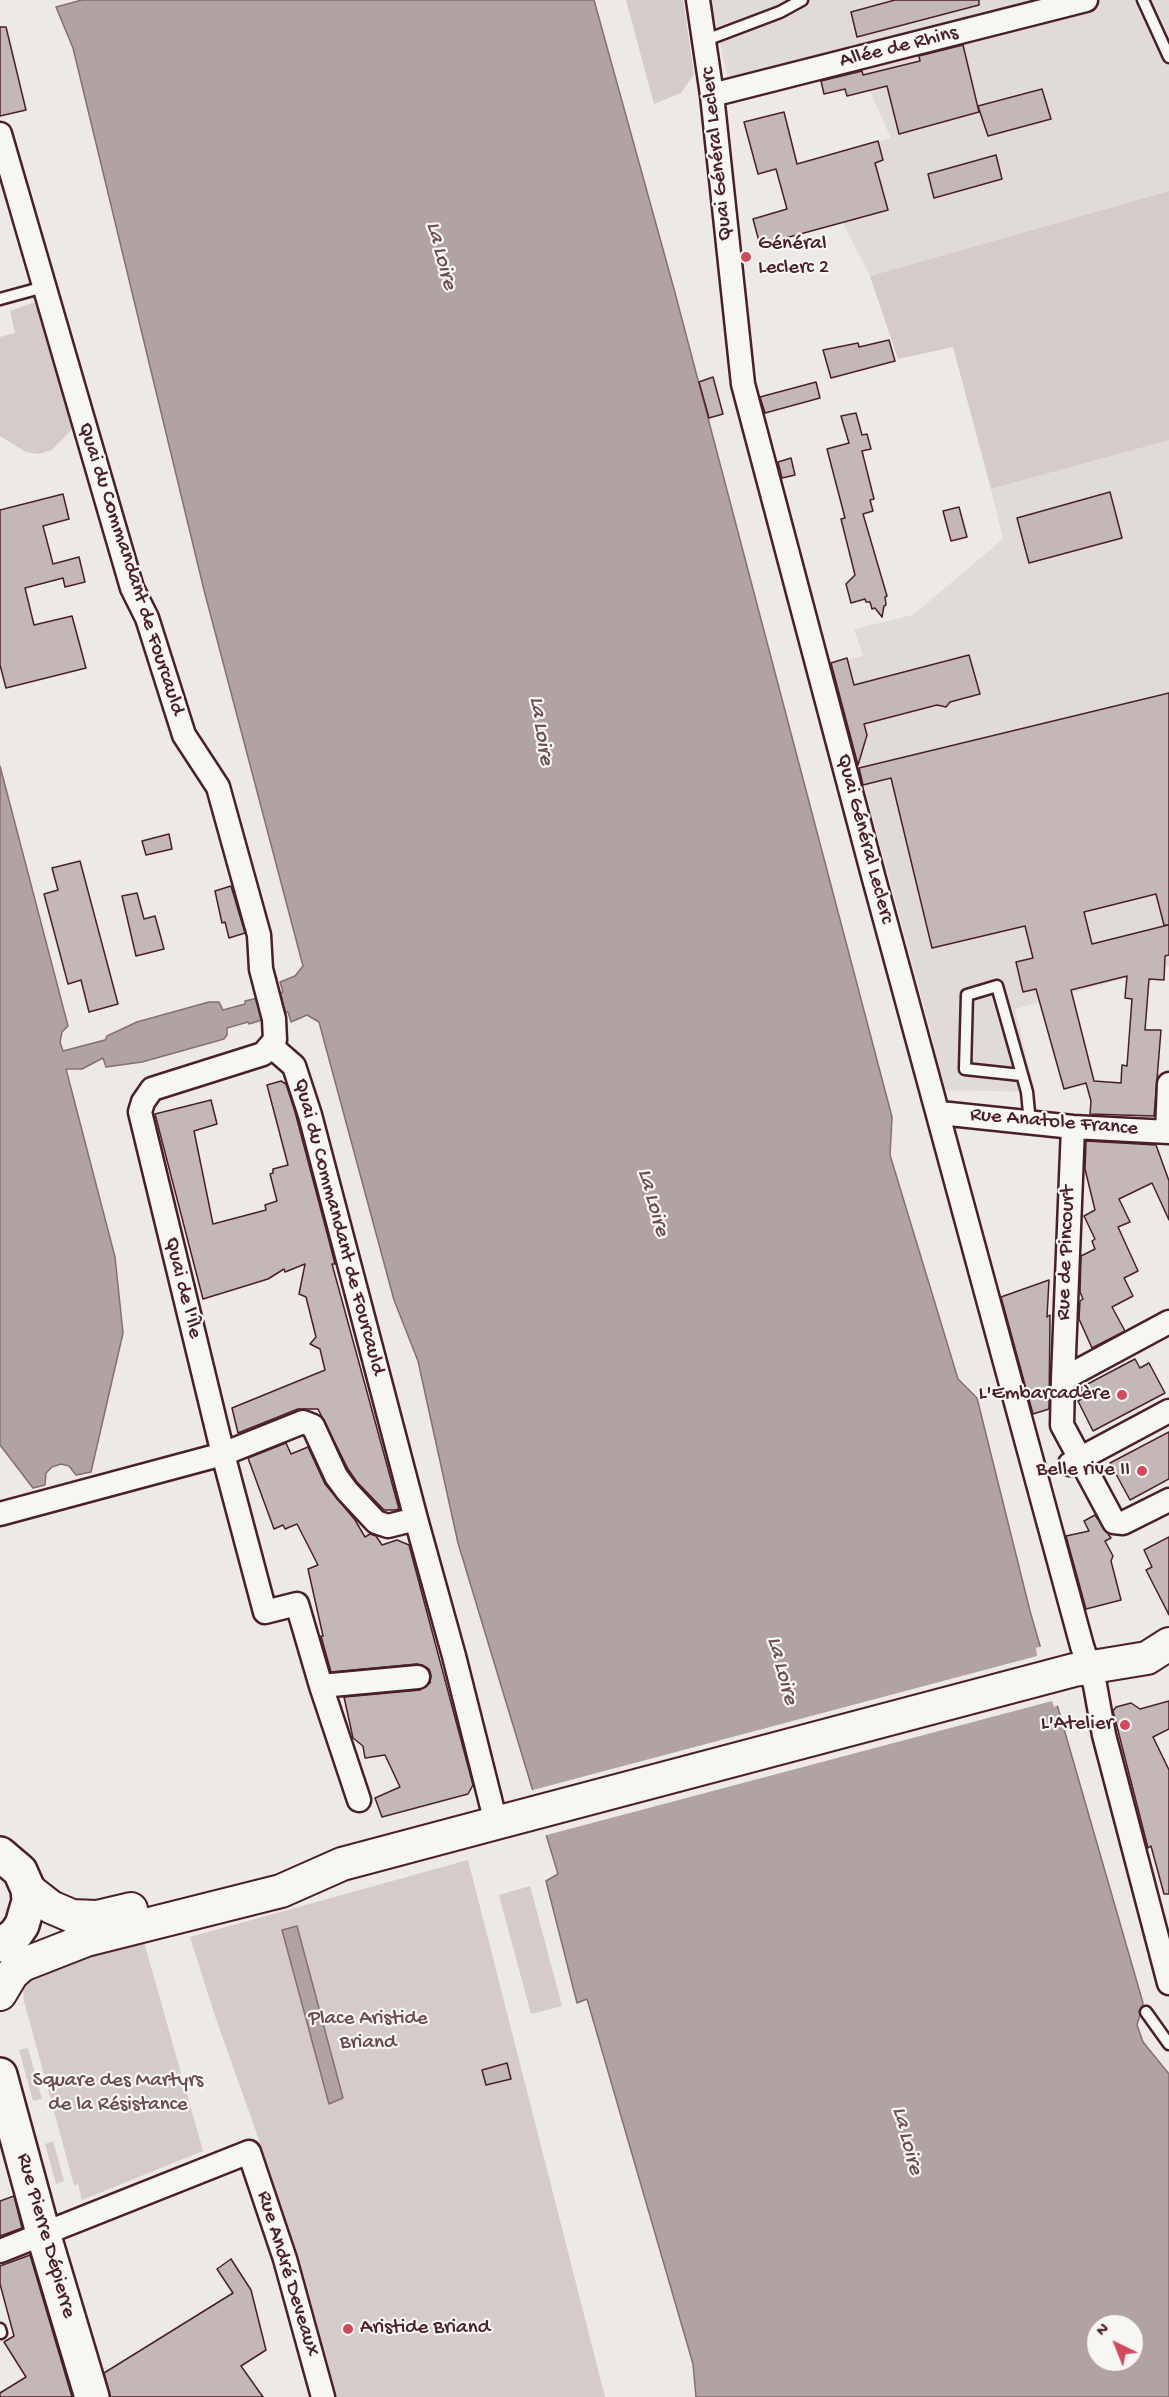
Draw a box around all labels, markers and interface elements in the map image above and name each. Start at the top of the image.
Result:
street label: Allée de Rhins [837,21,961,75]
street label: Quai Général Leclerc [696,66,740,242]
water label: La Loire [418,219,462,293]
place label: Général Leclerc 2 [758,232,829,282]
marker: Général Leclerc 2 [739,250,753,264]
street label: Quai du Commandant de Fourcauld [71,420,189,718]
water label: La Loire [522,695,558,767]
street label: Quai Général Leclerc [829,751,899,927]
street label: Quai du Commandant de Fourcauld [286,1076,390,1378]
street label: Rue Anatole France [969,1103,1139,1143]
water label: La Loire [630,1166,674,1240]
street label: Rue de Pincourt [1052,1185,1082,1321]
street label: Quai de l'Île [157,1235,207,1341]
place label: L'Embarcadère [979,1382,1110,1408]
marker: L'Embarcadère [1115,1388,1129,1402]
place label: Belle rive II [1036,1458,1130,1484]
marker: Belle rive II [1135,1464,1149,1478]
water label: La Loire [759,1634,803,1708]
place label: L'Atelier [1041,1712,1113,1738]
marker: L'Atelier [1118,1718,1132,1732]
park label: Place Aristide Briand [308,2007,428,2057]
park label: Square des Martyrs de la Résistance [33,2069,203,2119]
water label: La Loire [884,2104,928,2178]
street label: Rue Pierre Dépierre [9,2151,81,2321]
street label: Rue André Deveaux [250,2188,324,2360]
north arrow [1085,2313,1145,2373]
place label: Aristide Briand [360,2316,490,2342]
text: N [1093,2320,1114,2341]
marker: Aristide Briand [341,2322,355,2336]

